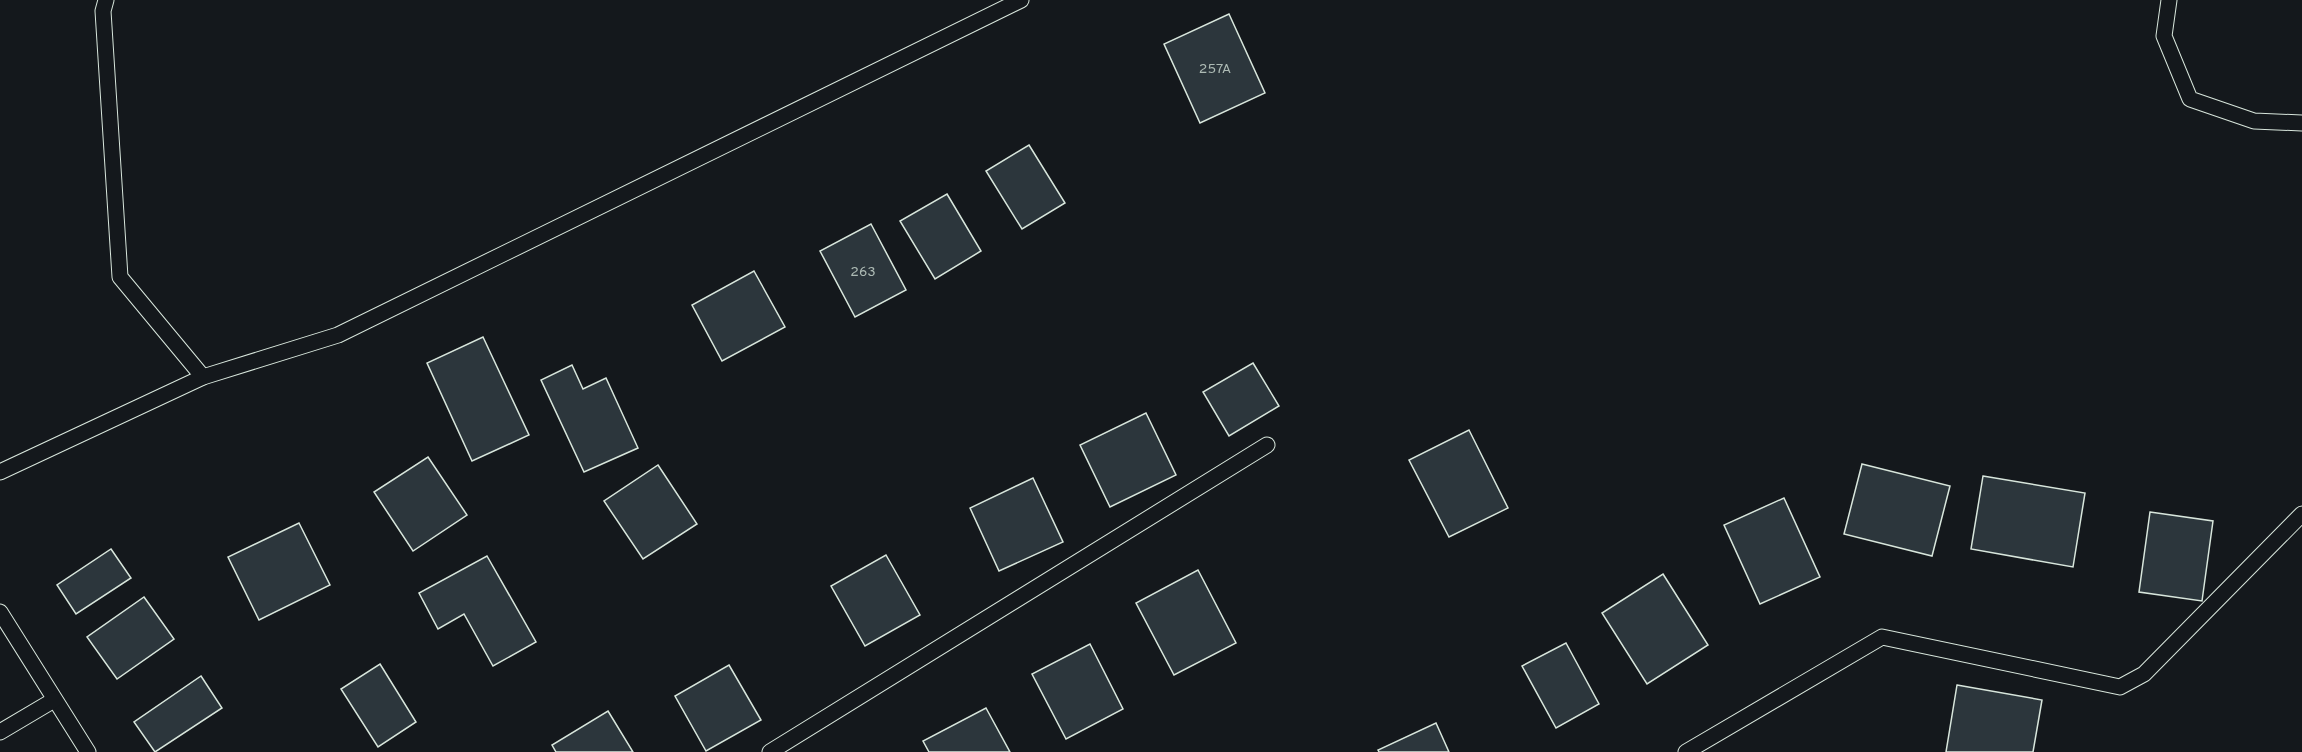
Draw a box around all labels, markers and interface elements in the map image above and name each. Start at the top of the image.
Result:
house number: 257А [1199,61,1231,78]
house number: 263 [850,264,876,281]

